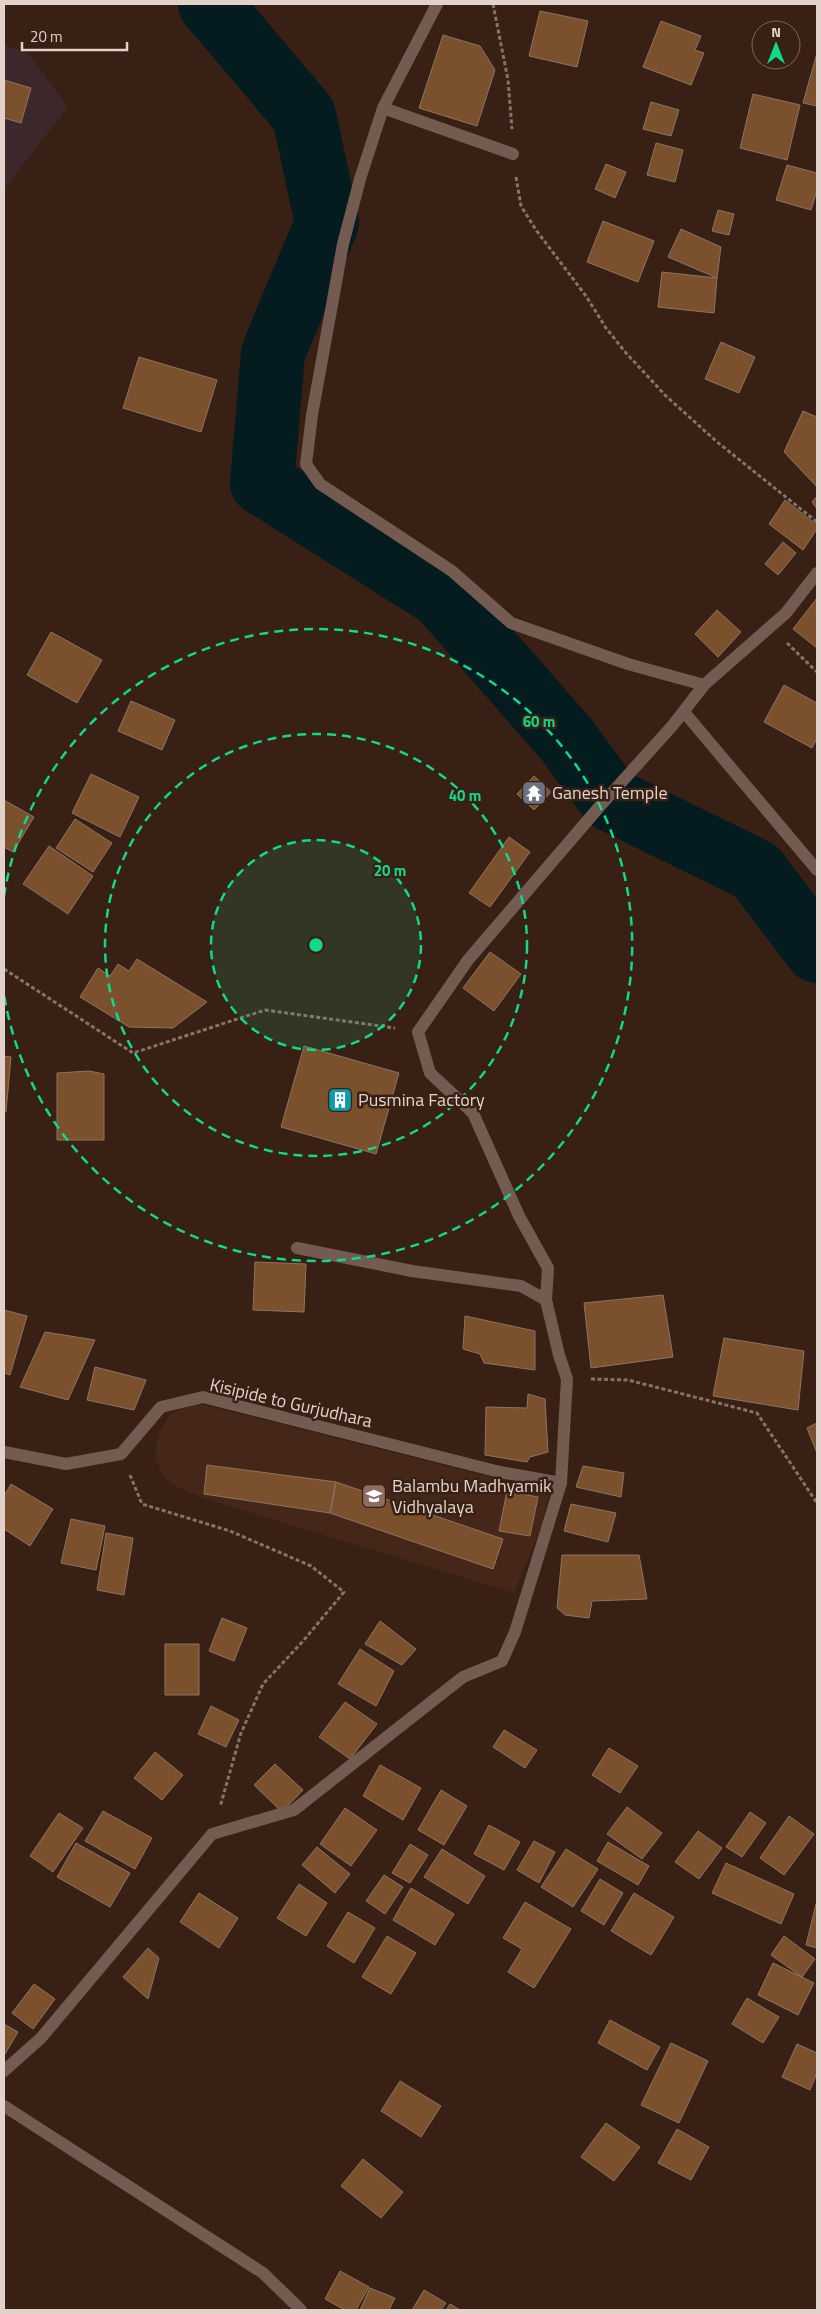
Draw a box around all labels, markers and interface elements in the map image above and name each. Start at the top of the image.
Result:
scale bar [22,20,128,52]
north arrow [751,20,801,70]
text: N [771,21,781,42]
text: 20 m [30,25,63,48]
text: 60 m [523,710,555,733]
place label: Ganesh Temple [552,779,668,806]
temple icon: Ganesh Temple [521,780,547,806]
text: 40 m [449,784,481,807]
text: 20 m [374,859,406,882]
centre of rings [307,936,325,954]
place label: Pusmina Factory [358,1086,485,1113]
building icon: Pusmina Factory [327,1087,353,1113]
street label: Kisipide to Gurjudhara [207,1371,375,1434]
place label: Balambu Madhyamik Vidhyalaya [392,1472,552,1520]
school or university icon: Balambu Madhyamik Vidhyalaya [361,1483,387,1509]

